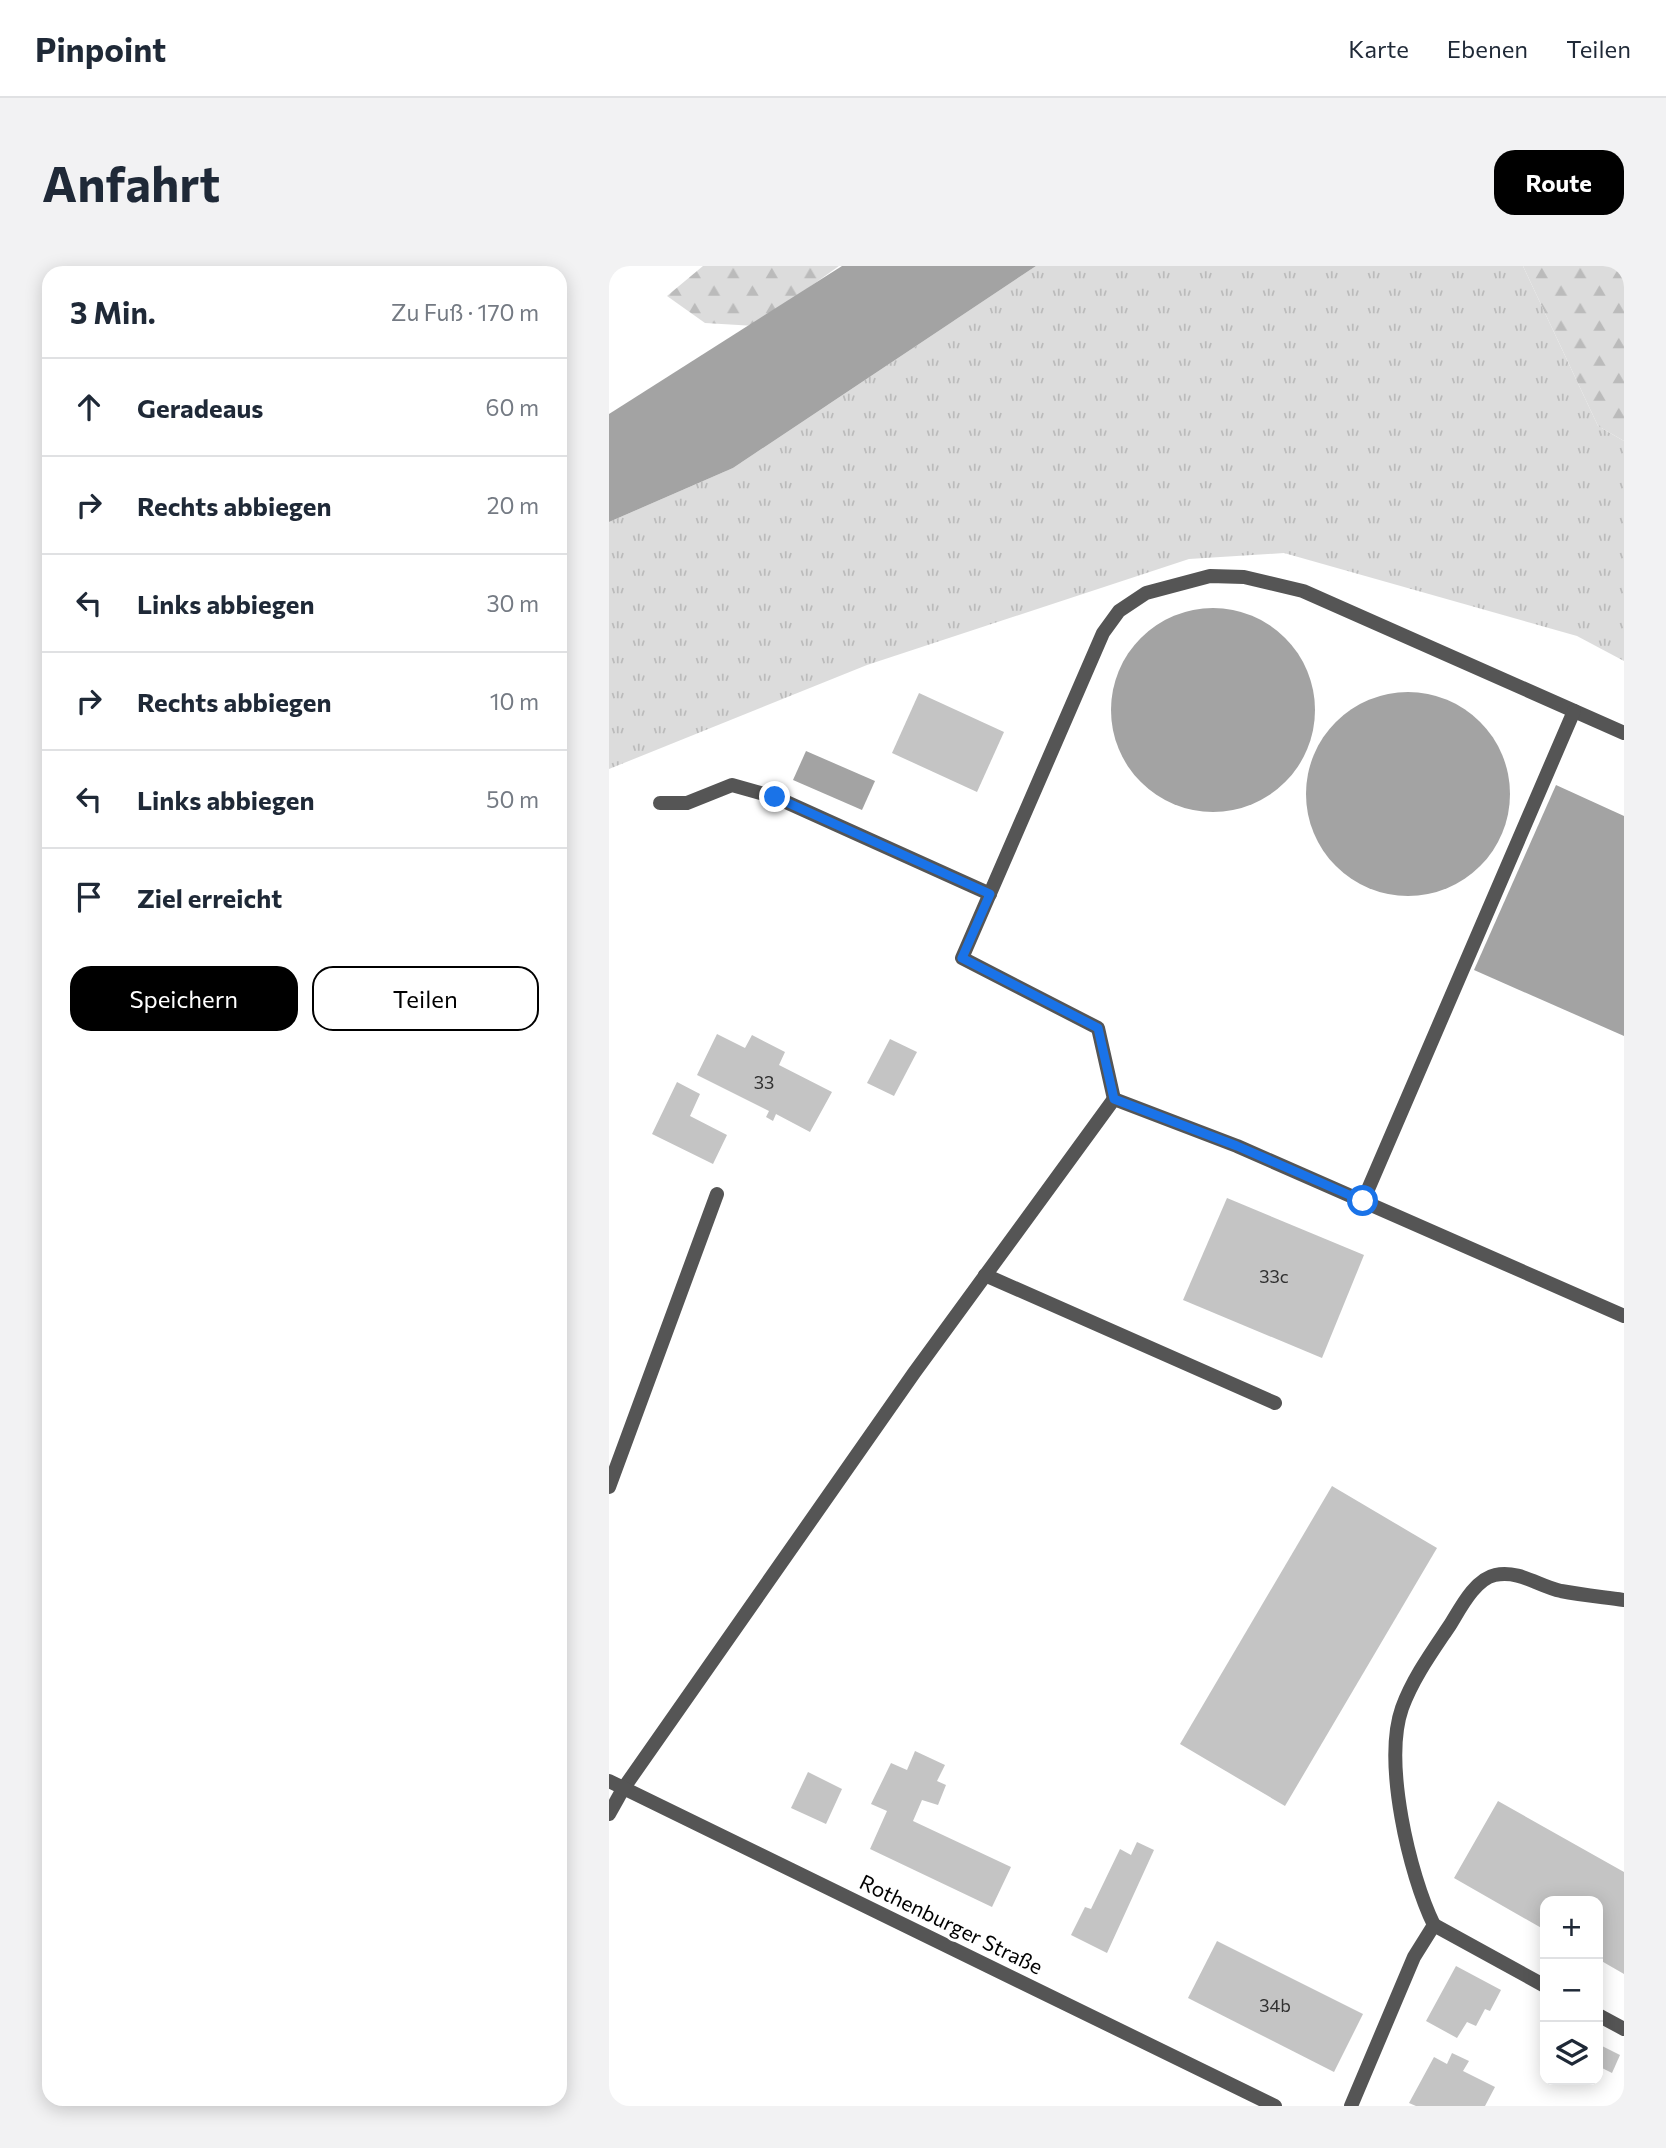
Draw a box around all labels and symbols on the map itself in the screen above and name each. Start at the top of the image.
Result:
route end [759,781,790,812]
house number: 33 [754,1071,774,1093]
route start [1347,1185,1378,1216]
house number: 33c [1259,1265,1289,1287]
street label: Rothenburger Straße [856,1868,1047,1979]
house number: 34b [1259,1994,1291,2016]

